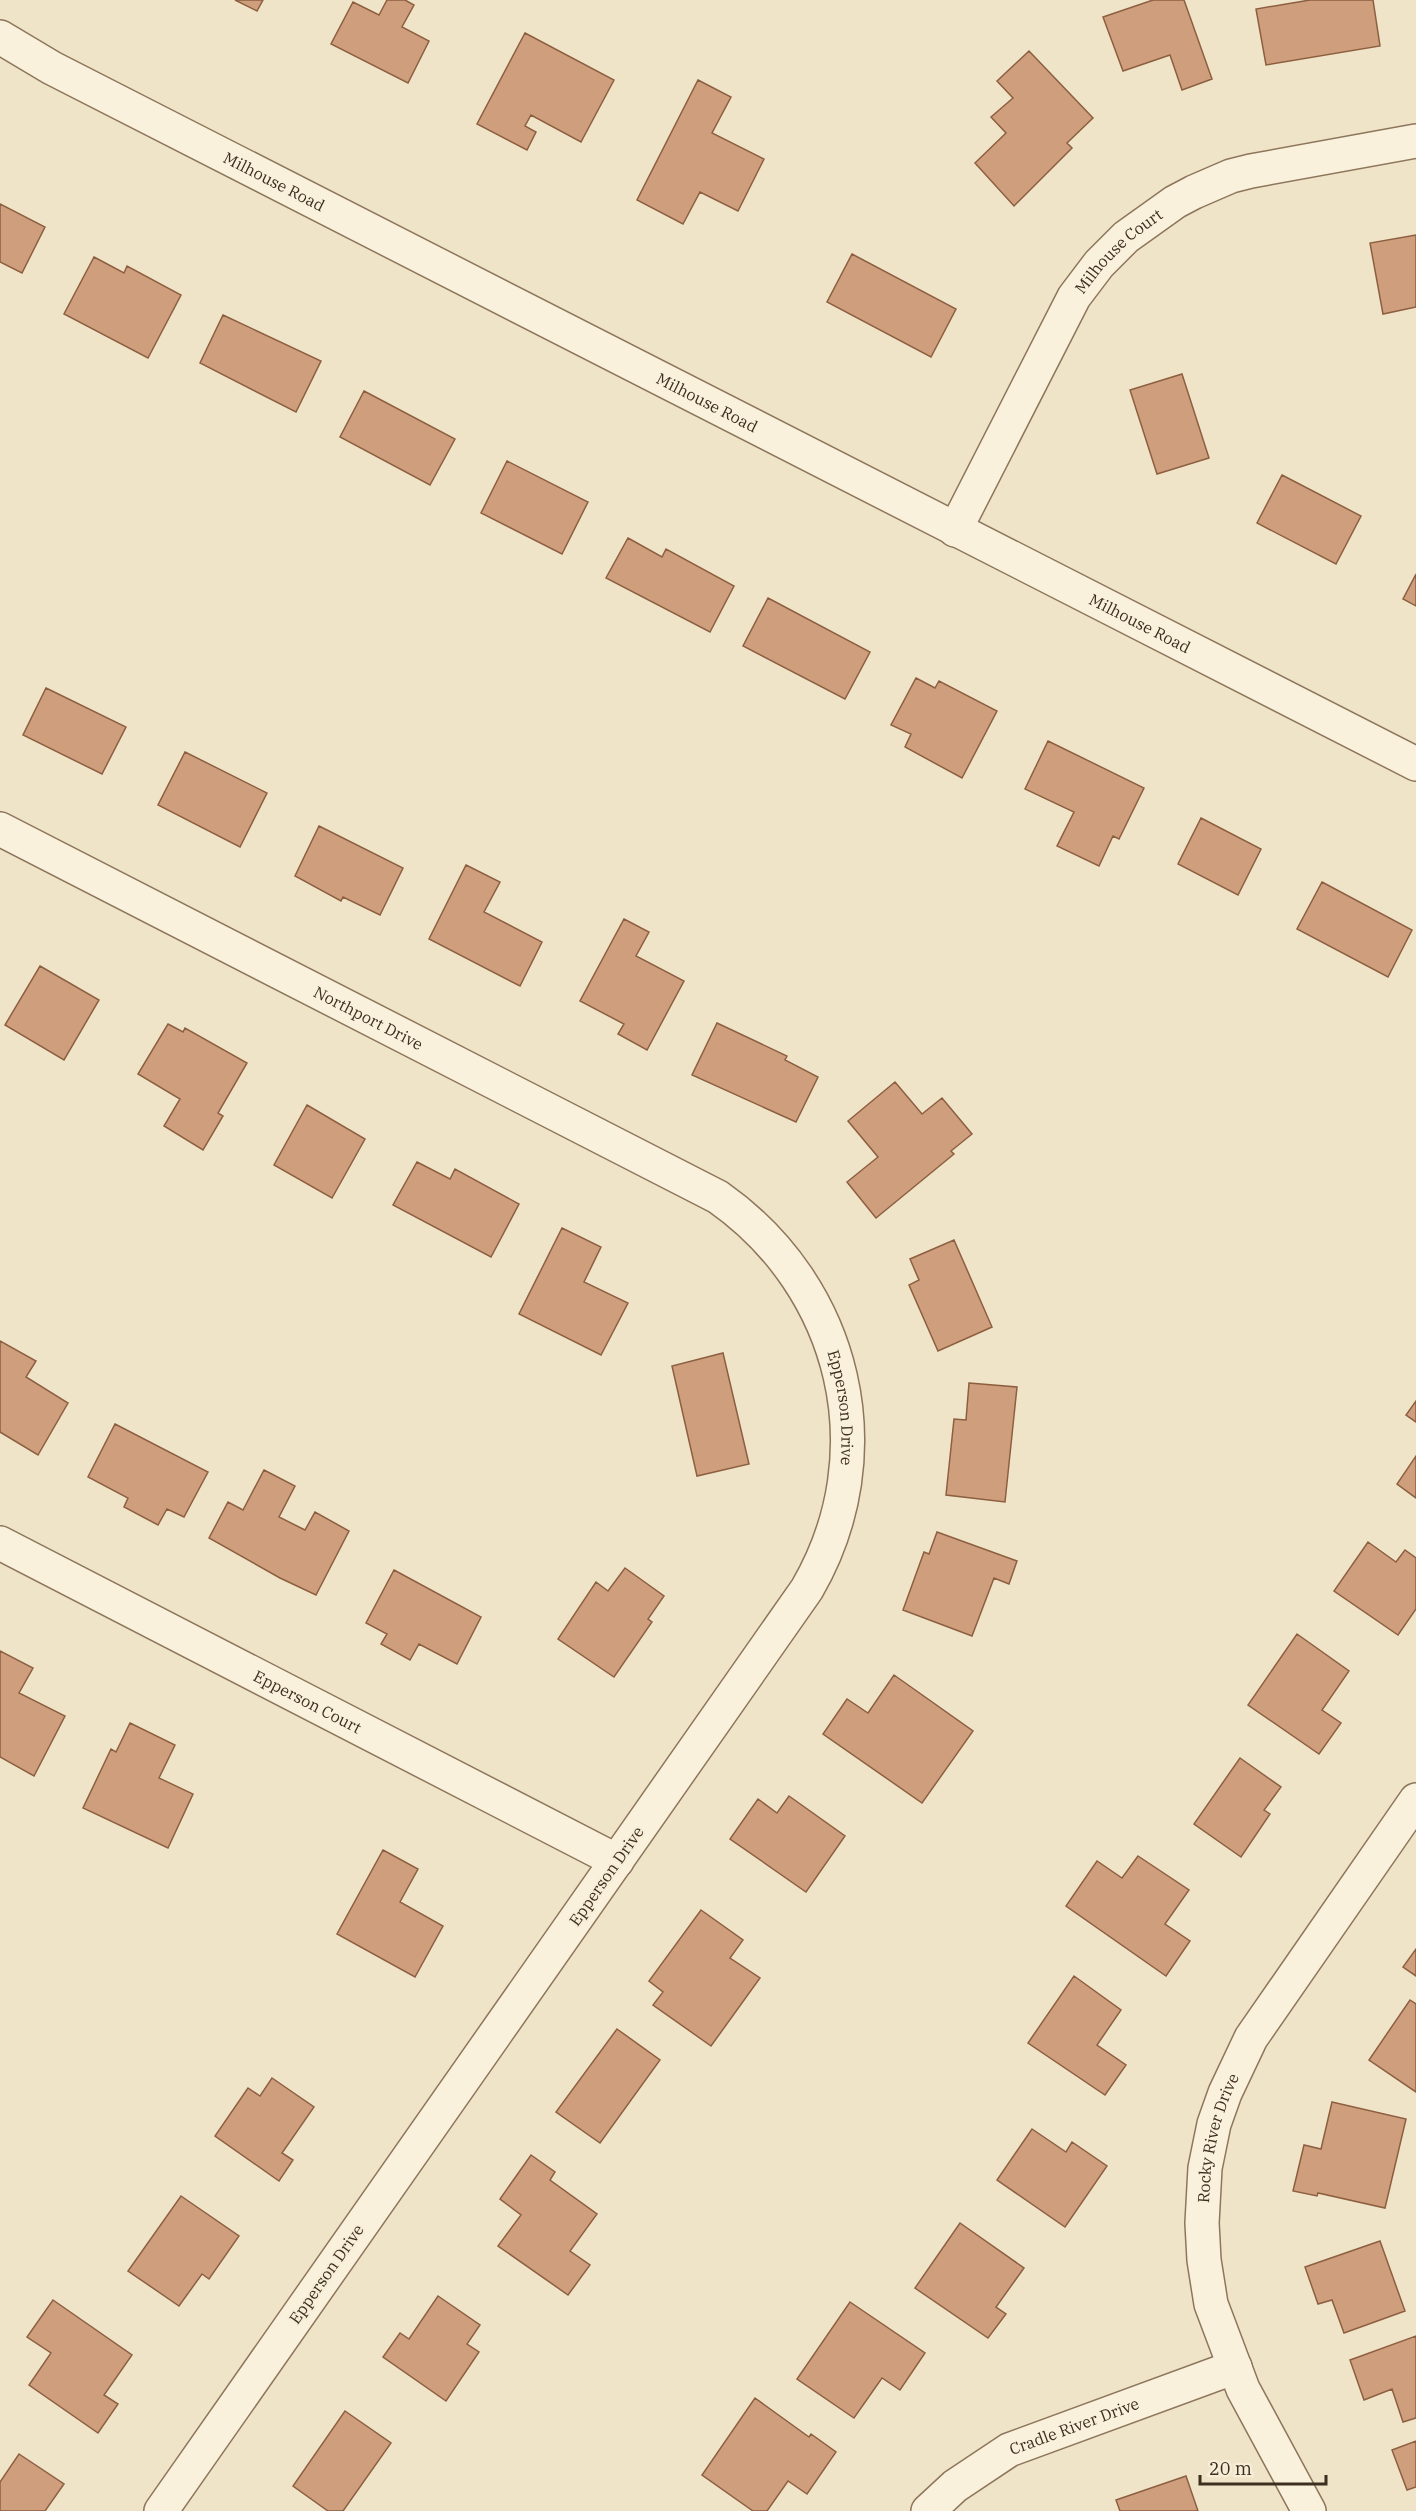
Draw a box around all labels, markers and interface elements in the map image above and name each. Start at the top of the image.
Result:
street label: Milhouse Road [220,147,328,216]
street label: Milhouse Court [1070,204,1166,298]
street label: Milhouse Road [653,368,761,437]
street label: Milhouse Road [1086,589,1194,657]
street label: Northport Drive [310,981,427,1054]
street label: Epperson Drive [823,1347,858,1466]
street label: Epperson Court [250,1665,365,1738]
street label: Epperson Drive [564,1822,648,1930]
street label: Rocky River Drive [1193,2070,1243,2204]
street label: Epperson Drive [284,2220,368,2328]
street label: Cradle River Drive [1006,2393,1142,2459]
scale bar [1200,2448,1326,2486]
text: 20 m [1209,2457,1252,2480]

